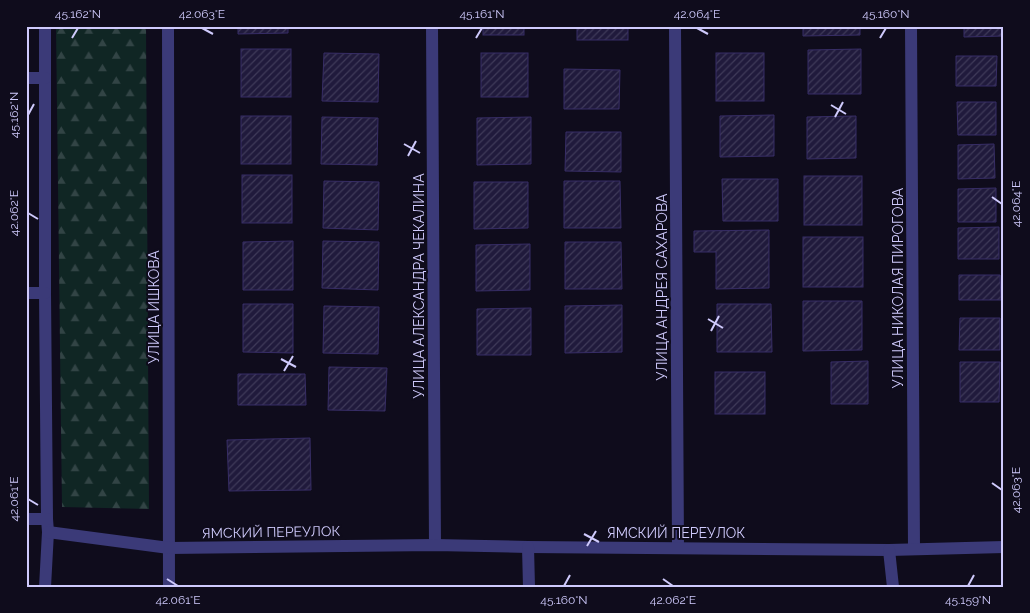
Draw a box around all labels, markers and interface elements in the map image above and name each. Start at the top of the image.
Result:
text: 45.162°N [55,7,101,21]
text: 42.063°E [179,7,225,21]
text: 45.161°N [459,7,505,21]
text: 42.064°E [674,7,720,21]
text: 45.160°N [862,7,910,21]
text: 45.162°N [7,92,21,138]
street label: УЛИЦА АЛЕКСАНДРА ЧЕКАЛИНА [411,173,427,399]
text: 42.064°E [1009,181,1023,227]
street label: УЛИЦА НИКОЛАЯ ПИРОГОВА [890,187,906,388]
text: 42.062°E [7,190,21,236]
street label: УЛИЦА АНДРЕЯ САХАРОВА [654,193,670,380]
street label: УЛИЦА ИШКОВА [146,250,162,364]
text: 42.063°E [1009,467,1023,513]
text: 42.061°E [7,476,21,522]
street label: ЯМСКИЙ ПЕРЕУЛОК [202,522,340,541]
street label: ЯМСКИЙ ПЕРЕУЛОК [607,524,745,541]
text: 42.061°E [155,593,201,607]
text: 45.160°N [540,593,588,607]
text: 42.062°E [650,593,696,607]
text: 45.159°N [945,593,991,607]

